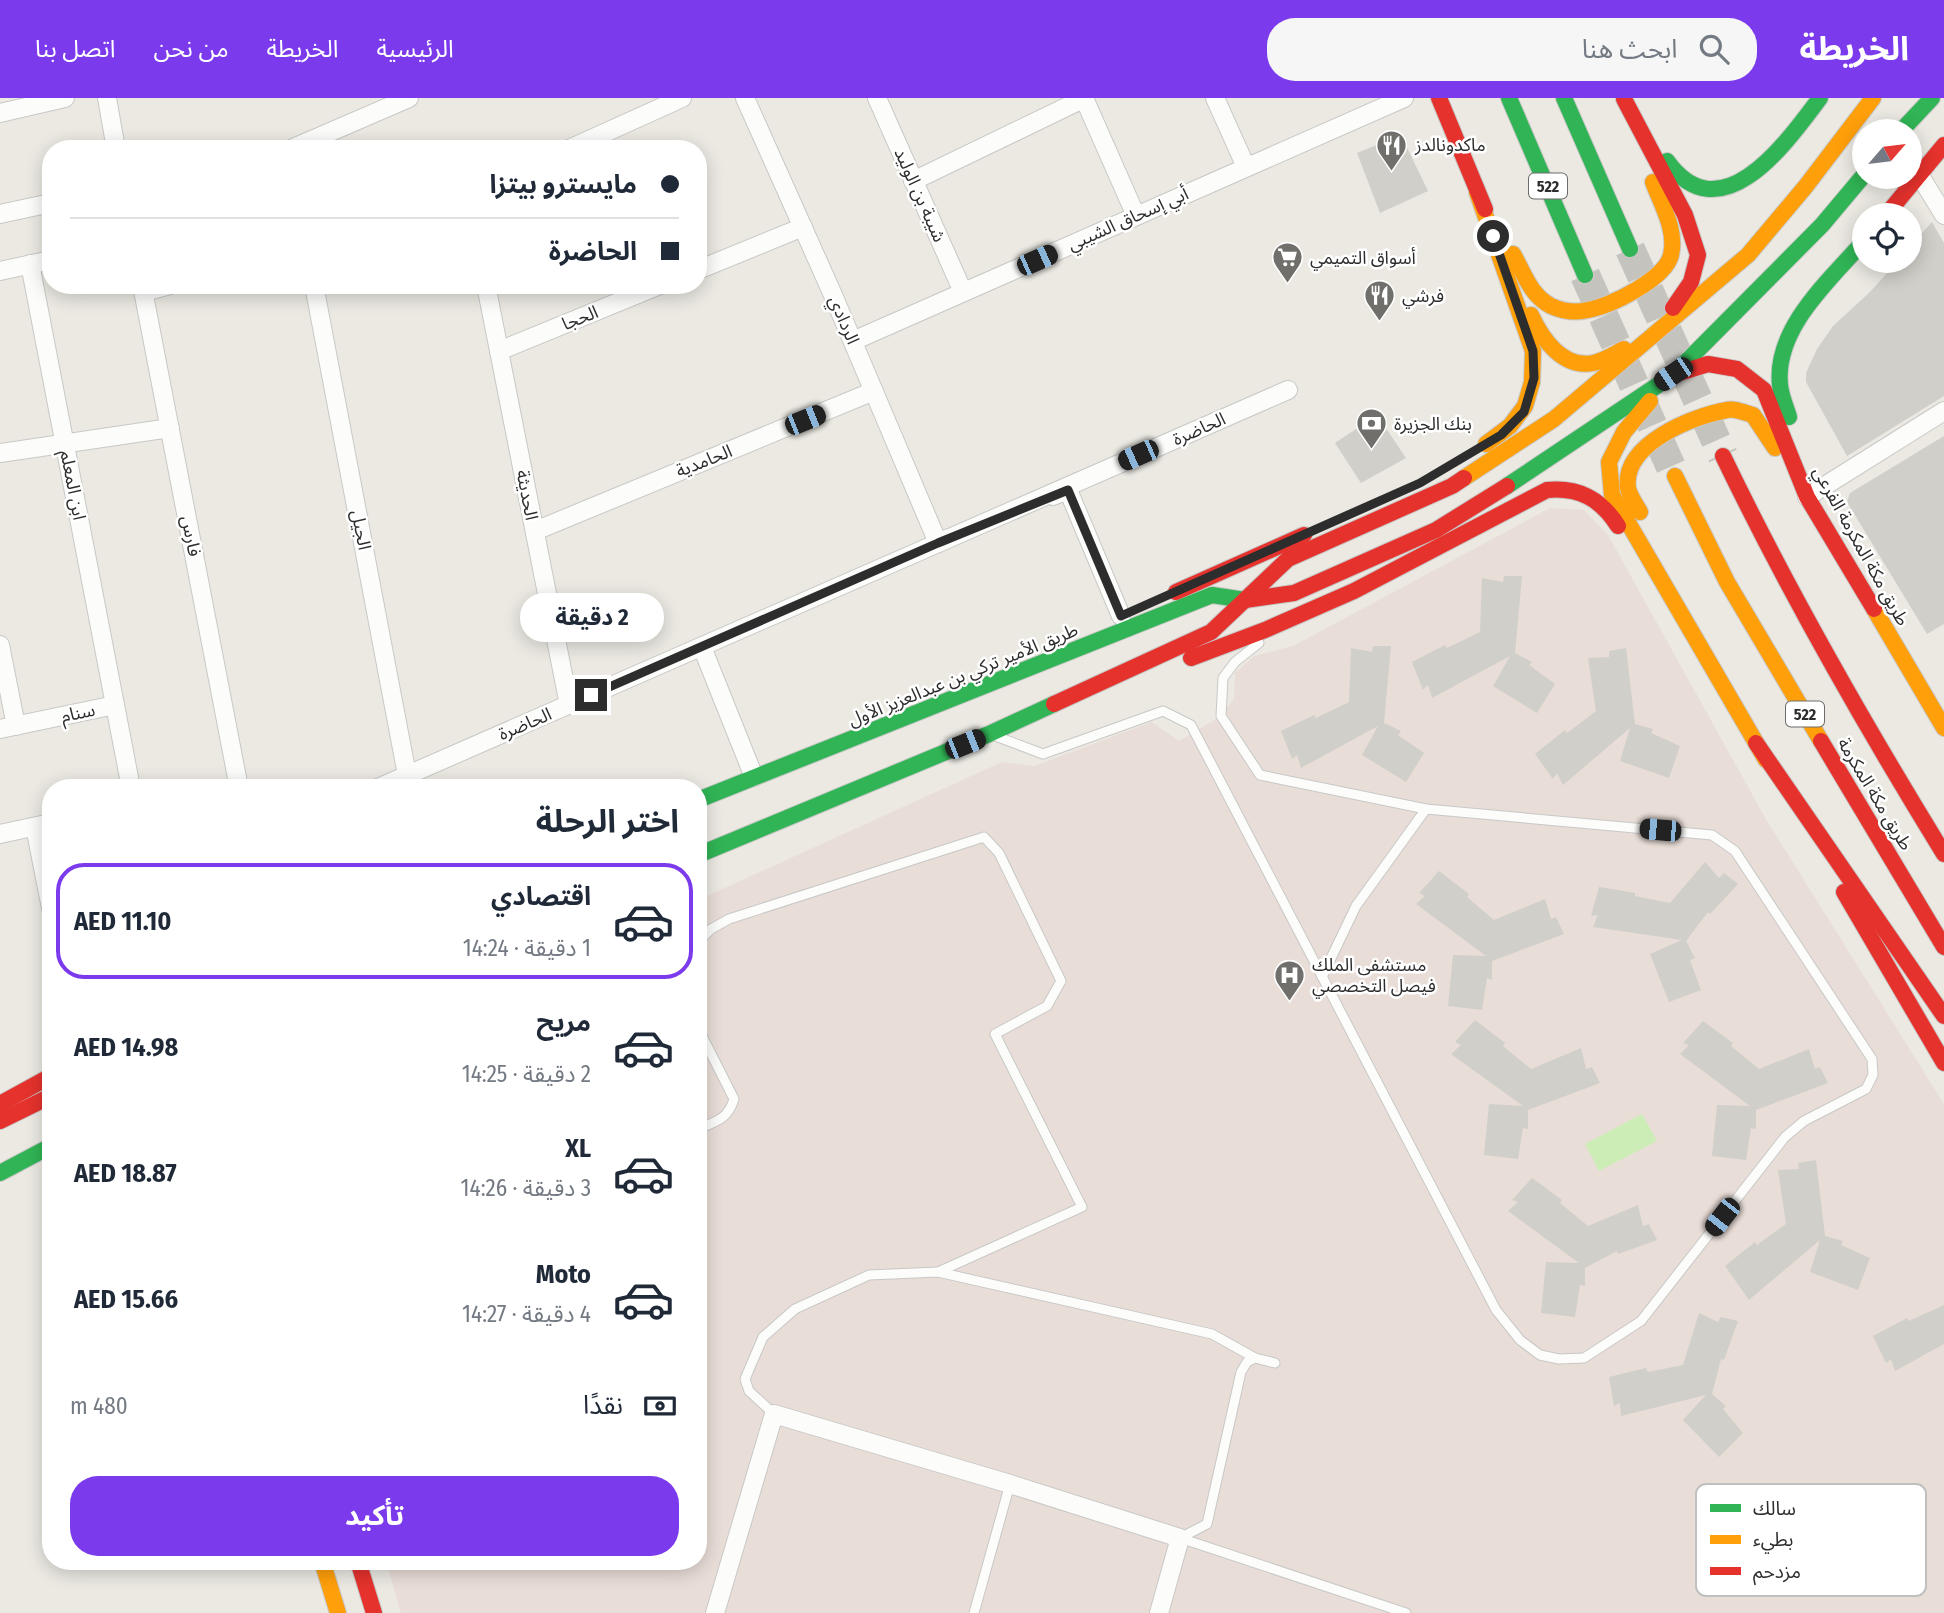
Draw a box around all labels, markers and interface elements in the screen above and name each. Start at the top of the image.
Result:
search box [1267,18,1757,81]
text: الخريطة [1799,29,1909,69]
icon: search [1695,30,1733,68]
text: ابحث هنا [1582,34,1677,65]
text: اتصل بنا [35,35,116,63]
text: من نحن [154,35,229,63]
text: الخريطة [267,35,338,63]
text: الرئيسية [376,35,454,63]
north arrow [1852,119,1922,189]
map controls [1852,119,1922,273]
restaurant icon: ماكدونالدز [1375,128,1409,172]
place label: ماكدونالدز [1414,134,1486,156]
street label: شيبة بن الوليد [889,145,951,245]
text: مايسترو بيتزا [489,169,637,200]
road number: 522 [1529,174,1567,198]
street label: أبي إسحاق الشيبي [1064,182,1193,258]
button: locate [1852,203,1922,273]
route start [1477,220,1509,252]
text: الحاضرة [549,236,637,267]
supermarket icon: أسواق التميمي [1270,241,1304,285]
car [1014,242,1061,278]
place label: أسواق التميمي [1310,247,1416,271]
restaurant icon: فرشي [1362,279,1396,323]
place label: فرشي [1402,285,1444,309]
street label: الردادي [822,292,864,348]
street label: الحجا [559,301,601,335]
car [1650,354,1697,394]
car [782,402,829,438]
bank icon: بنك الجزيرة [1354,407,1388,451]
street label: الحاضرة [1169,408,1229,450]
place label: بنك الجزيرة [1394,413,1472,435]
car [1115,437,1162,473]
street label: الحامدية [673,440,735,482]
street label: ابن المعلم [53,448,91,522]
street label: طريق مكة المكرمة الفرعي [1806,463,1914,631]
street label: الحديثة [511,468,543,522]
street label: الجيل [346,508,376,552]
street label: فارس [176,514,206,558]
callout: 2 دقيقة [519,594,663,642]
text: 2 دقيقة [555,603,629,631]
street label: طريق الأمير تركي بن عبدالعزيز الأول [845,619,1082,733]
route end [575,679,607,711]
street label: سنام [59,699,98,730]
road number: 522 [1786,702,1824,726]
street label: الحاضرة [495,703,555,745]
car [942,726,989,762]
street label: طريق مكة المكرمة [1833,734,1917,854]
text: اختر الرحلة [536,802,679,840]
car [1639,818,1682,842]
text: اقتصادي [491,881,591,912]
icon: car [612,890,675,953]
text: AED 11.10 [74,906,171,937]
text: 1 دقيقة · 14:24 [463,934,591,962]
place label: مستشفى الملك فيصل التخصصي [1312,954,1436,999]
hospital icon: مستشفى الملك فيصل التخصصي [1272,958,1306,1002]
text: مريح [536,1007,591,1038]
icon: car [612,1016,675,1079]
text: AED 14.98 [74,1032,178,1063]
text: 2 دقيقة · 14:25 [462,1060,591,1088]
text: XL [565,1133,591,1164]
icon: car [612,1142,675,1205]
text: AED 18.87 [74,1158,176,1189]
text: 3 دقيقة · 14:26 [461,1174,591,1202]
car [1701,1194,1744,1240]
text: Moto [536,1259,591,1290]
icon: car [612,1268,675,1331]
text: AED 15.66 [74,1284,178,1315]
text: 4 دقيقة · 14:27 [462,1300,591,1328]
icon: cash [641,1387,679,1425]
text: نقدًا [583,1390,623,1421]
text: 480 m [70,1392,128,1420]
button: تأكيد [70,1476,679,1556]
legend [1696,1484,1926,1596]
text: سالك [1753,1497,1796,1520]
text: بطيء [1753,1528,1793,1554]
text: مزدحم [1753,1560,1801,1586]

